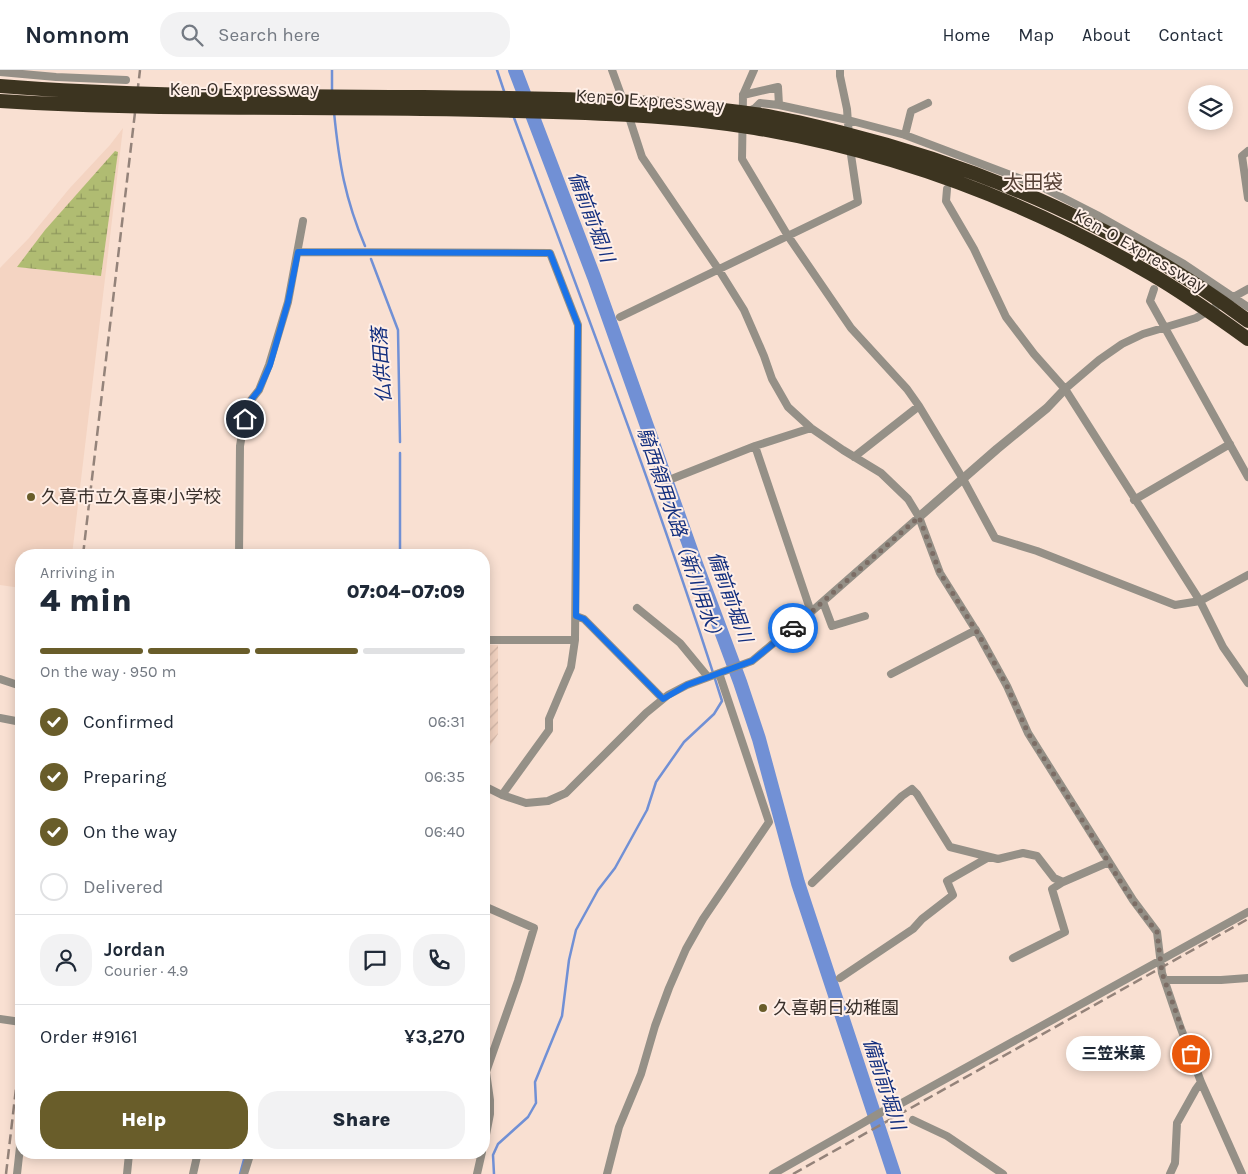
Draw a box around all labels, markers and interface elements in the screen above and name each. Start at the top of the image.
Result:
search box [160,12,510,57]
text: Nomnom [25,21,130,49]
icon: search [178,21,206,49]
text: Search here [218,24,320,46]
text: Home [942,24,990,46]
text: Map [1018,24,1054,46]
text: About [1082,24,1131,46]
text: Contact [1159,24,1223,46]
street label: Ken-O Expressway [169,78,319,100]
street label: Ken-O Expressway [575,84,726,116]
map controls [1188,85,1233,130]
button: layers [1188,85,1233,130]
water label: 備前前堀川 [564,169,619,267]
district label: 太田袋 [1003,171,1063,194]
street label: Ken-O Expressway [1070,203,1211,297]
water label: 仏供田落 [368,323,396,404]
pin [224,398,266,440]
icon: home [231,405,259,433]
water label: 騎西領用水路（新川用水） [632,425,728,647]
place label: 久喜市立久喜東小学校 [41,486,221,508]
marker: 久喜市立久喜東小学校 [25,491,37,503]
water label: 備前前堀川 [703,549,757,647]
text: Arriving in [40,563,115,582]
text: 07:04–07:09 [347,581,465,603]
text: 4 min [40,582,132,619]
courier [768,603,818,653]
icon: car [779,614,807,642]
text: On the way · 950 m [40,662,176,681]
icon: check [40,708,68,736]
text: Confirmed [83,711,174,733]
text: 06:31 [428,712,465,731]
icon: check [40,763,68,791]
text: Preparing [83,766,166,788]
text: 06:35 [424,767,465,786]
icon: check [40,818,68,846]
text: On the way [83,821,177,843]
text: 06:40 [424,822,465,841]
text: Delivered [83,876,163,898]
button: person [40,934,92,986]
button: chat [349,934,401,986]
button: phone [413,934,465,986]
text: Jordan [104,939,165,961]
text: Courier · 4.9 [104,961,188,980]
place label: 久喜朝日幼稚園 [773,997,899,1019]
marker: 久喜朝日幼稚園 [757,1002,769,1014]
text: Order #9161 [40,1026,138,1048]
text: ¥3,270 [404,1026,465,1048]
pin [1170,1033,1212,1075]
water label: 備前前堀川 [859,1035,910,1134]
callout: 三笠米菓 [1066,1036,1161,1072]
icon: bag [1177,1040,1205,1068]
text: 三笠米菓 [1081,1044,1146,1063]
button: Help [40,1091,248,1149]
button: Share [258,1091,465,1149]

